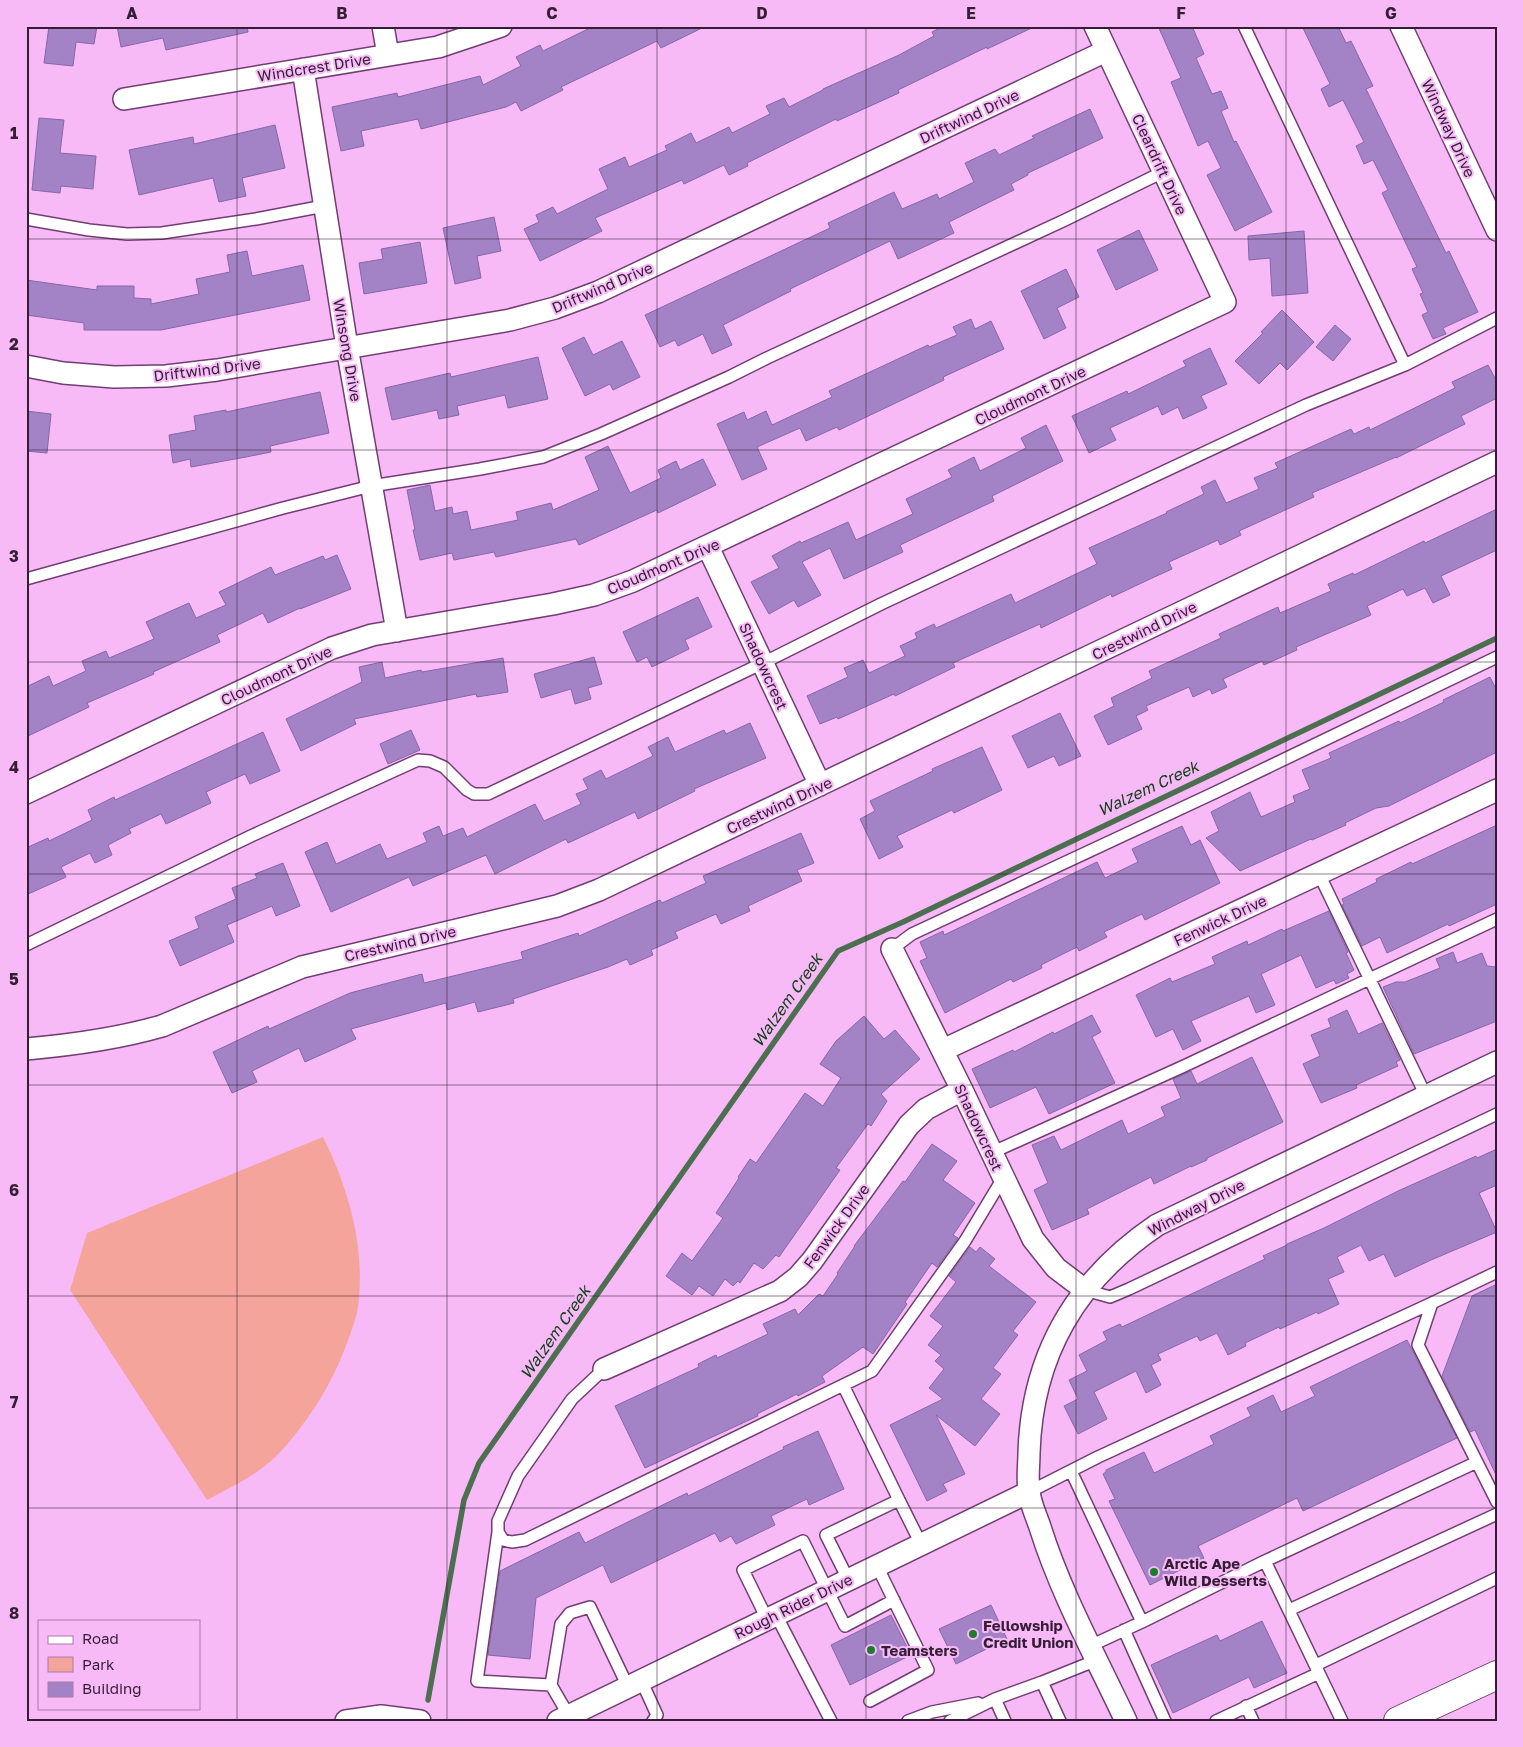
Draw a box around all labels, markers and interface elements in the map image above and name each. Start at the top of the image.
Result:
text: A [126,3,138,23]
text: B [336,3,348,23]
text: C [546,3,558,23]
text: D [756,3,768,23]
text: E [966,3,976,23]
text: F [1176,3,1186,23]
text: G [1385,3,1397,23]
street label: Windcrest Drive [256,49,372,85]
street label: Windway Drive [1418,76,1480,180]
street label: Driftwind Drive [916,85,1022,147]
street label: Cleardrift Drive [1129,111,1191,218]
text: 1 [10,123,18,143]
street label: Driftwind Drive [549,258,655,316]
street label: Winsong Drive [330,297,366,403]
text: 2 [9,334,19,354]
street label: Driftwind Drive [152,353,262,384]
street label: Cloudmont Drive [972,361,1089,429]
street label: Cloudmont Drive [604,534,722,598]
text: 3 [9,546,19,566]
street label: Crestwind Drive [1089,597,1200,663]
street label: Shadowcrest [736,620,792,712]
street label: Cloudmont Drive [218,641,335,709]
water label: Walzem Creek [1094,755,1203,820]
text: 4 [9,757,19,777]
street label: Crestwind Drive [723,773,835,837]
street label: Fenwick Drive [1171,891,1270,949]
street label: Crestwind Drive [342,921,458,965]
water label: Walzem Creek [747,948,828,1050]
text: 5 [9,969,19,989]
street label: Shadowcrest [951,1081,1007,1173]
street label: Windway Drive [1145,1175,1248,1239]
text: 6 [9,1180,19,1200]
street label: Fenwick Drive [799,1180,873,1272]
water label: Walzem Creek [515,1280,596,1382]
text: 7 [10,1392,19,1412]
place label: Arctic Ape Wild Desserts [1164,1554,1267,1589]
marker: Arctic Ape Wild Desserts [1148,1566,1160,1578]
street label: Rough Rider Drive [731,1569,855,1642]
text: 8 [9,1603,19,1623]
place label: Fellowship Credit Union [983,1616,1073,1651]
legend [38,1620,200,1710]
marker: Fellowship Credit Union [967,1628,979,1640]
text: Road [82,1629,119,1647]
place label: Teamsters [881,1641,958,1659]
marker: Teamsters [865,1644,877,1656]
text: Park [82,1655,115,1673]
text: Building [82,1679,142,1697]

